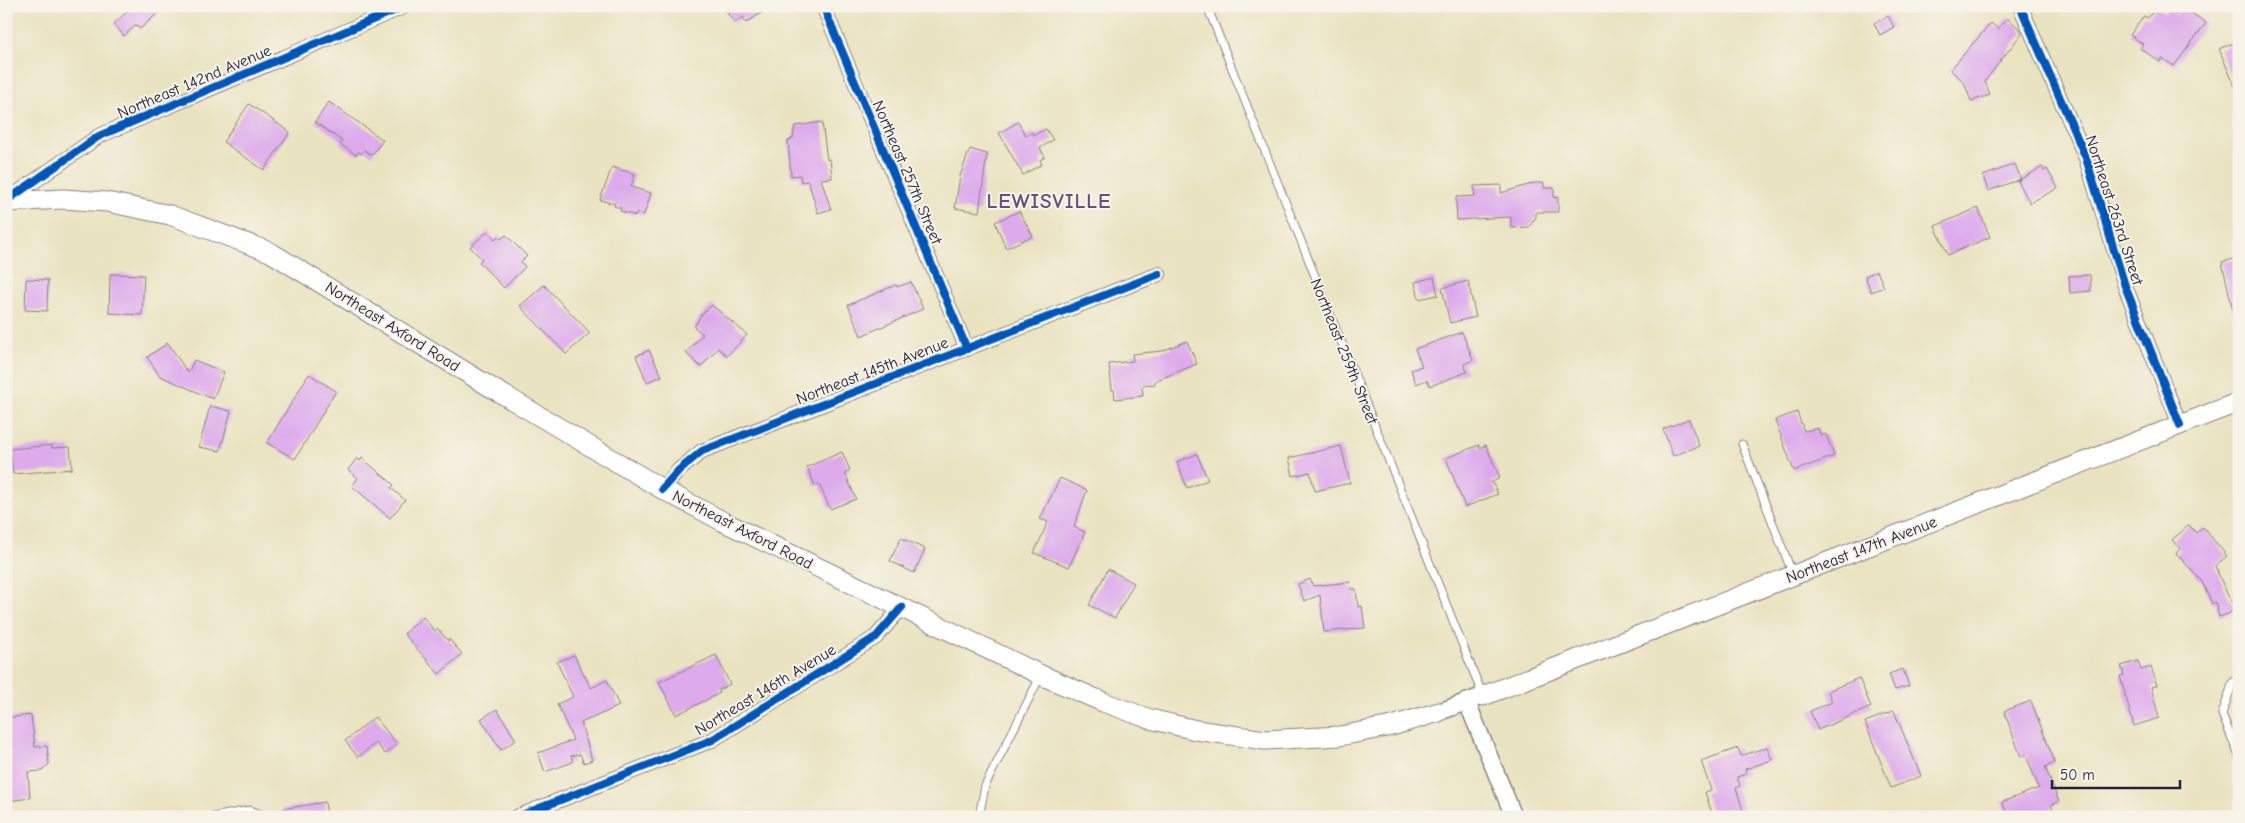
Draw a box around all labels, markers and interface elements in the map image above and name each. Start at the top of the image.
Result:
street label: Northeast 142nd Avenue [115,41,274,122]
street label: Northeast 257th Street [869,98,946,247]
street label: Northeast 263rd Street [2081,133,2147,288]
district label: LEWISVILLE [987,189,1111,213]
street label: Northeast 259th Street [1307,276,1382,427]
street label: Northeast Axford Road [322,278,463,376]
street label: Northeast 145th Avenue [794,334,951,408]
street label: Northeast Axford Road [669,487,816,573]
street label: Northeast 147th Avenue [1783,513,1939,587]
street label: Northeast 146th Avenue [692,641,839,739]
scale bar [2052,758,2180,790]
text: 50 m [2060,766,2095,784]

